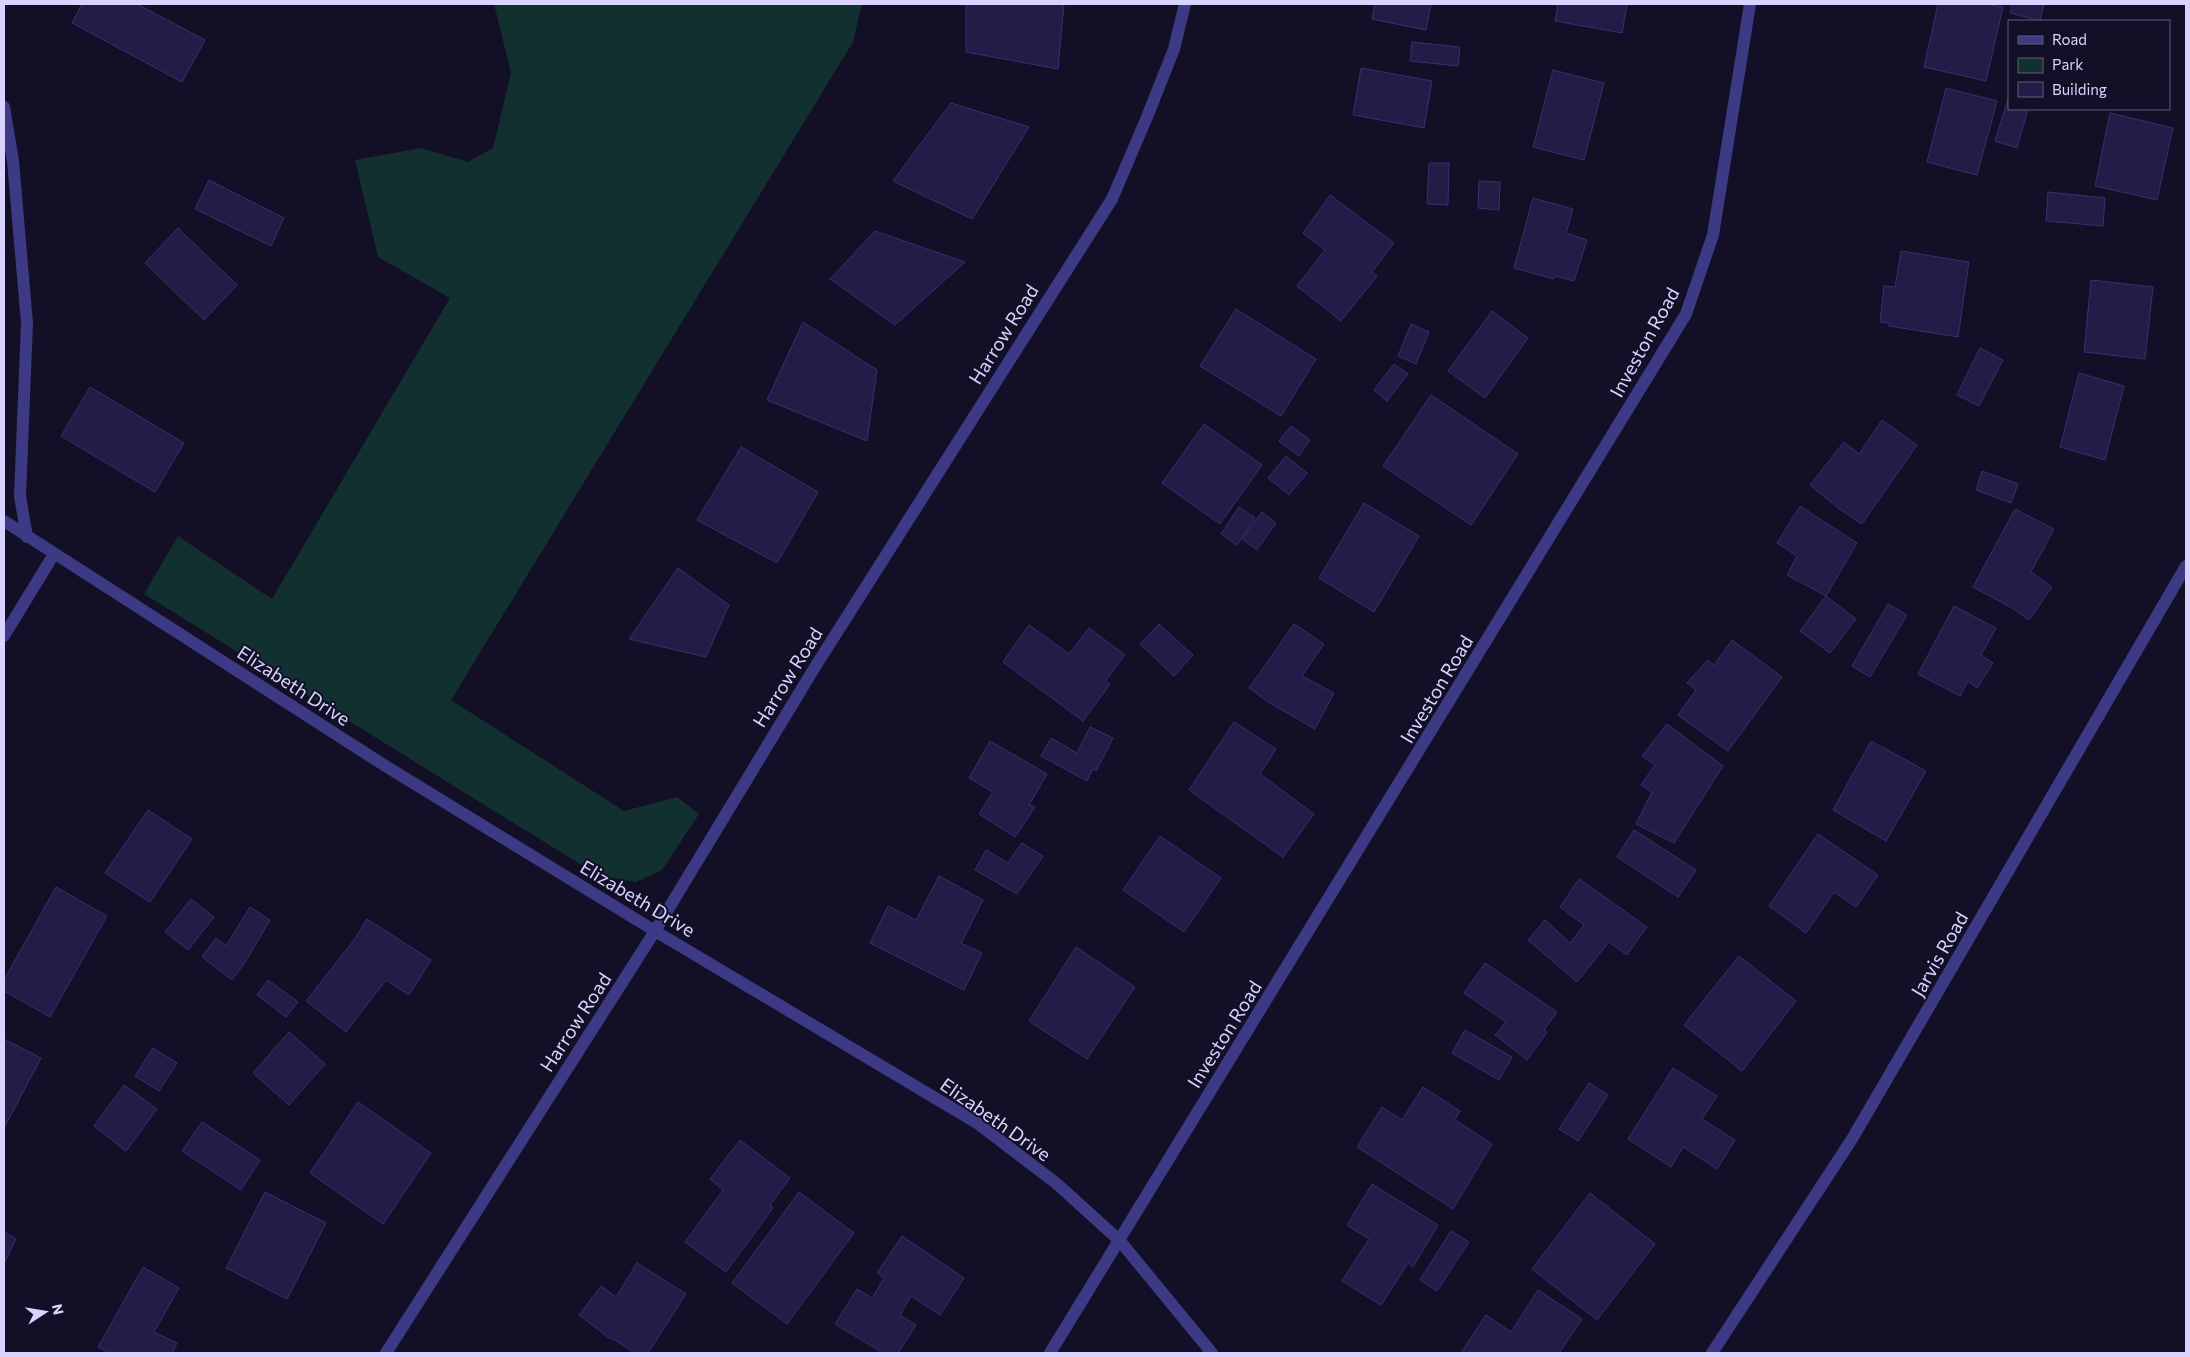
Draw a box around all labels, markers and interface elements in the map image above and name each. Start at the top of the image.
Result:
legend [2008,20,2170,110]
text: Road [2052,30,2087,48]
text: Park [2052,55,2083,73]
text: Building [2052,80,2107,98]
street label: Harrow Road [963,280,1043,388]
street label: Investon Road [1604,283,1684,401]
street label: Harrow Road [747,623,827,731]
street label: Investon Road [1395,631,1477,747]
street label: Elizabeth Drive [233,640,355,730]
street label: Elizabeth Drive [576,855,700,941]
street label: Jarvis Road [1905,907,1973,1001]
street label: Harrow Road [535,968,615,1076]
street label: Investon Road [1182,976,1266,1092]
street label: Elizabeth Drive [936,1072,1056,1166]
north arrow [20,1287,70,1337]
text: N [49,1302,68,1316]

